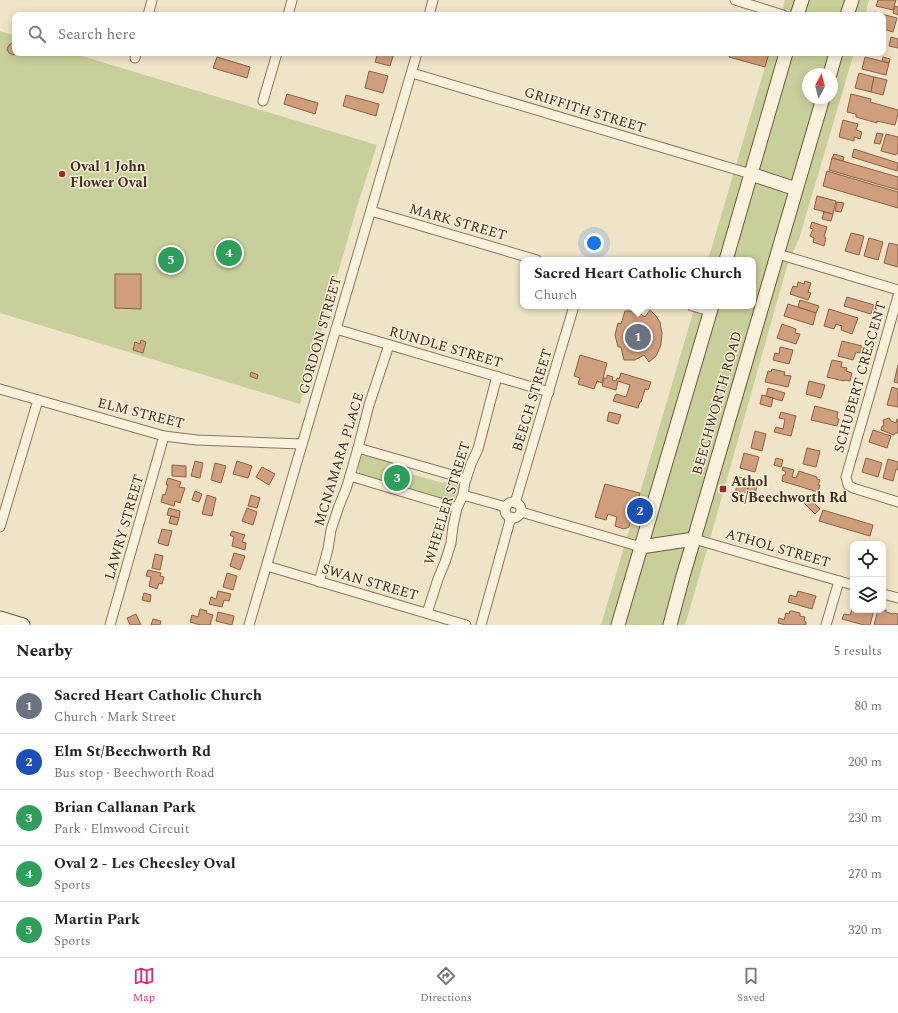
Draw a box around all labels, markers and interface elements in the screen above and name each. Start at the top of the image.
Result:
search box [12,12,886,56]
icon: search [26,23,48,45]
text: Search here [58,23,136,46]
north arrow [802,68,838,104]
street label: GRIFFITH STREET [522,82,648,138]
place label: Oval 1 John Flower Oval [70,156,148,193]
marker: Oval 1 John Flower Oval [57,169,67,179]
street label: MARK STREET [407,198,509,246]
your location [584,233,604,253]
pin: 4 [216,238,242,268]
pin: 5 [158,245,184,275]
popup [520,257,756,309]
text: Sacred Heart Catholic Church [534,262,742,285]
street label: GORDON STREET [293,273,347,397]
text: Church [534,285,577,305]
street label: SCHUBERT CRESCENT [828,299,892,455]
street label: RUNDLE STREET [387,321,505,373]
pin: 1 [625,322,651,352]
street label: BEECHWORTH ROAD [686,329,748,477]
street label: BEECH STREET [506,346,558,454]
street label: MCNAMARA PLACE [309,390,369,528]
street label: ELM STREET [95,392,187,434]
street label: WHEELER STREET [418,439,476,567]
pin: 3 [384,463,410,493]
place label: Athol St/Beechworth Rd [731,471,847,508]
street label: LAWRY STREET [99,472,149,582]
marker: Athol St/Beechworth Rd [718,484,728,494]
pin: 2 [627,496,653,526]
street label: ATHOL STREET [723,523,833,573]
map controls [850,541,886,613]
button: locate [850,541,886,577]
street label: SWAN STREET [319,558,421,606]
button: layers [850,577,886,613]
text: Nearby [16,638,72,664]
text: 5 results [834,641,882,661]
text: Sacred Heart Catholic Church [54,684,262,707]
text: 1 [25,696,33,716]
text: 80 m [855,696,882,716]
text: Church · Mark Street [54,707,176,727]
text: Elm St/Beechworth Rd [54,740,211,763]
text: 2 [25,752,33,772]
text: 200 m [848,752,882,772]
text: Bus stop · Beechworth Road [54,763,215,783]
text: Brian Callanan Park [54,796,196,819]
text: 3 [25,808,33,828]
text: 230 m [848,808,882,828]
text: Park · Elmwood Circuit [54,819,189,839]
text: Oval 2 - Les Cheesley Oval [54,852,236,875]
text: 4 [25,864,33,884]
text: 270 m [848,864,882,884]
text: Sports [54,875,91,895]
text: Martin Park [54,908,140,931]
text: 5 [25,920,33,940]
text: 320 m [848,920,882,940]
text: Sports [54,931,91,951]
tab: Map [133,965,155,1006]
tab: Directions [420,965,472,1006]
tab: Saved [737,965,765,1006]

